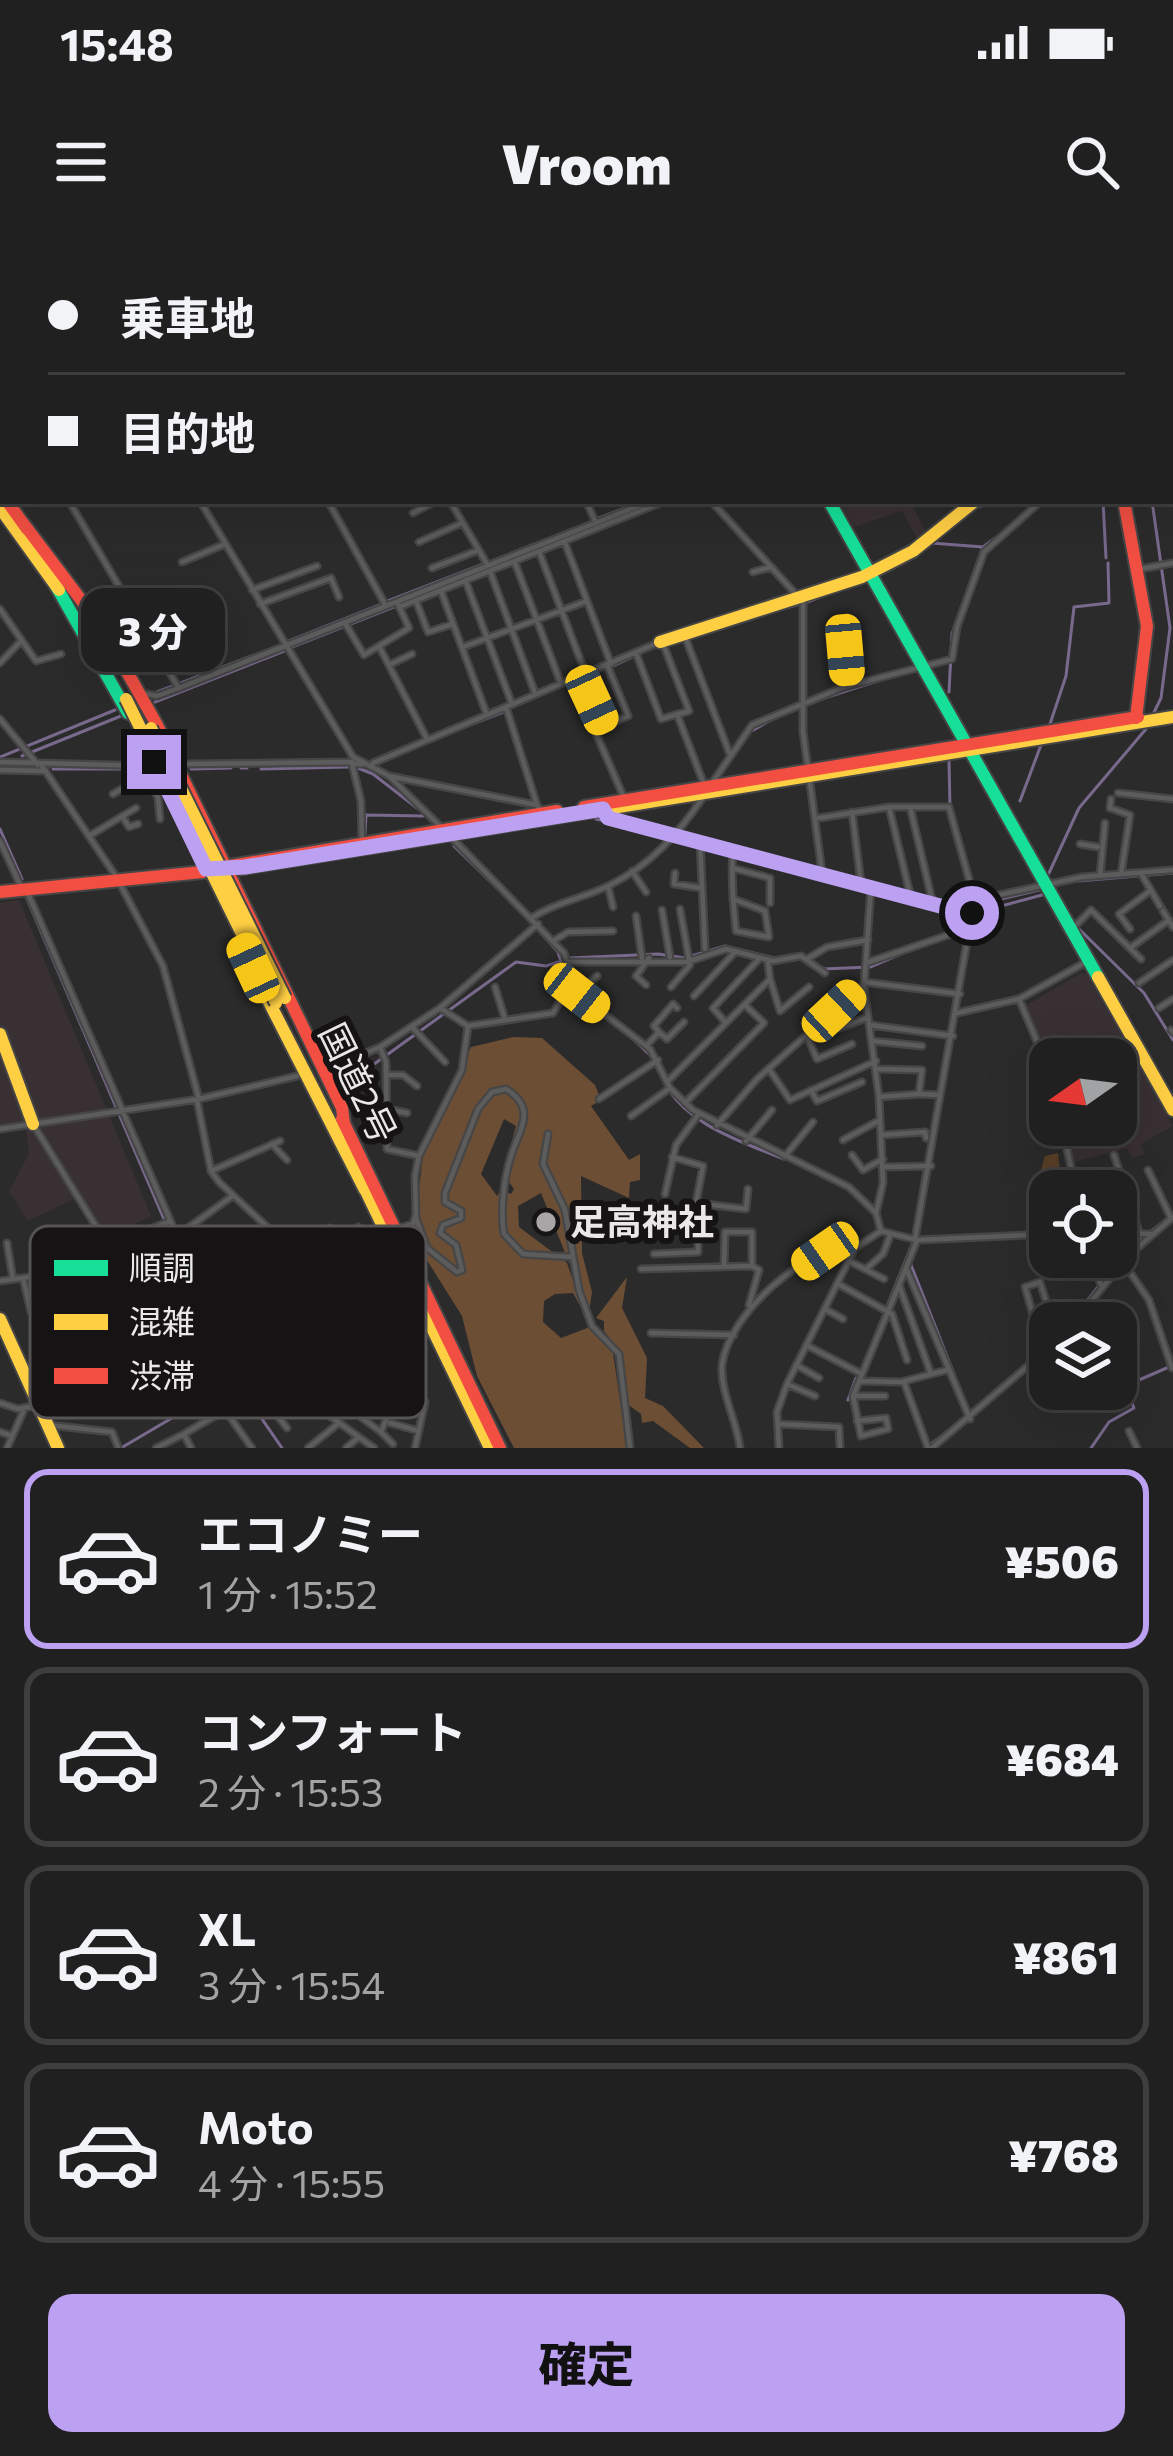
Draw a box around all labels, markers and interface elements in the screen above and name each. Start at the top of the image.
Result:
text: 15:48 [60,15,174,70]
icon: menu [48,129,114,195]
text: Vroom [501,129,672,195]
icon: search [1059,129,1125,195]
text: 乗車地 [120,289,255,344]
text: 目的地 [120,404,255,459]
callout: 3 分 [82,588,226,672]
text: 3 分 [118,606,188,654]
car [824,613,866,687]
car [560,660,624,740]
route end [127,735,181,789]
route start [945,886,999,940]
car [221,928,285,1008]
car [538,957,616,1029]
car [795,973,873,1049]
street label: 国道2号 [312,1015,408,1149]
north arrow [1029,1038,1137,1146]
map controls [1029,1038,1137,1410]
button: locate [1029,1170,1137,1278]
place label: 足高神社 [570,1198,714,1242]
marker: 足高神社 [533,1209,559,1235]
car [785,1216,865,1286]
legend [30,1226,426,1418]
text: 順調 [129,1246,195,1287]
text: 混雑 [129,1300,195,1341]
button: layers [1029,1302,1137,1410]
text: 渋滞 [129,1354,195,1395]
icon: car [54,1505,162,1613]
text: エコノミー [198,1505,423,1560]
text: ¥506 [1004,1532,1119,1587]
text: 1 分 · 15:52 [198,1569,378,1617]
icon: car [54,1703,162,1811]
text: コンフォート [198,1703,467,1758]
text: ¥684 [1005,1730,1119,1785]
text: 2 分 · 15:53 [198,1767,383,1815]
text: XL [198,1900,256,1955]
icon: car [54,1901,162,2009]
text: ¥861 [1012,1928,1119,1983]
text: 3 分 · 15:54 [198,1960,385,2008]
text: Moto [198,2098,314,2153]
icon: car [54,2099,162,2207]
text: ¥768 [1008,2126,1119,2181]
text: 4 分 · 15:55 [198,2158,385,2206]
button: 確定 [48,2294,1125,2432]

